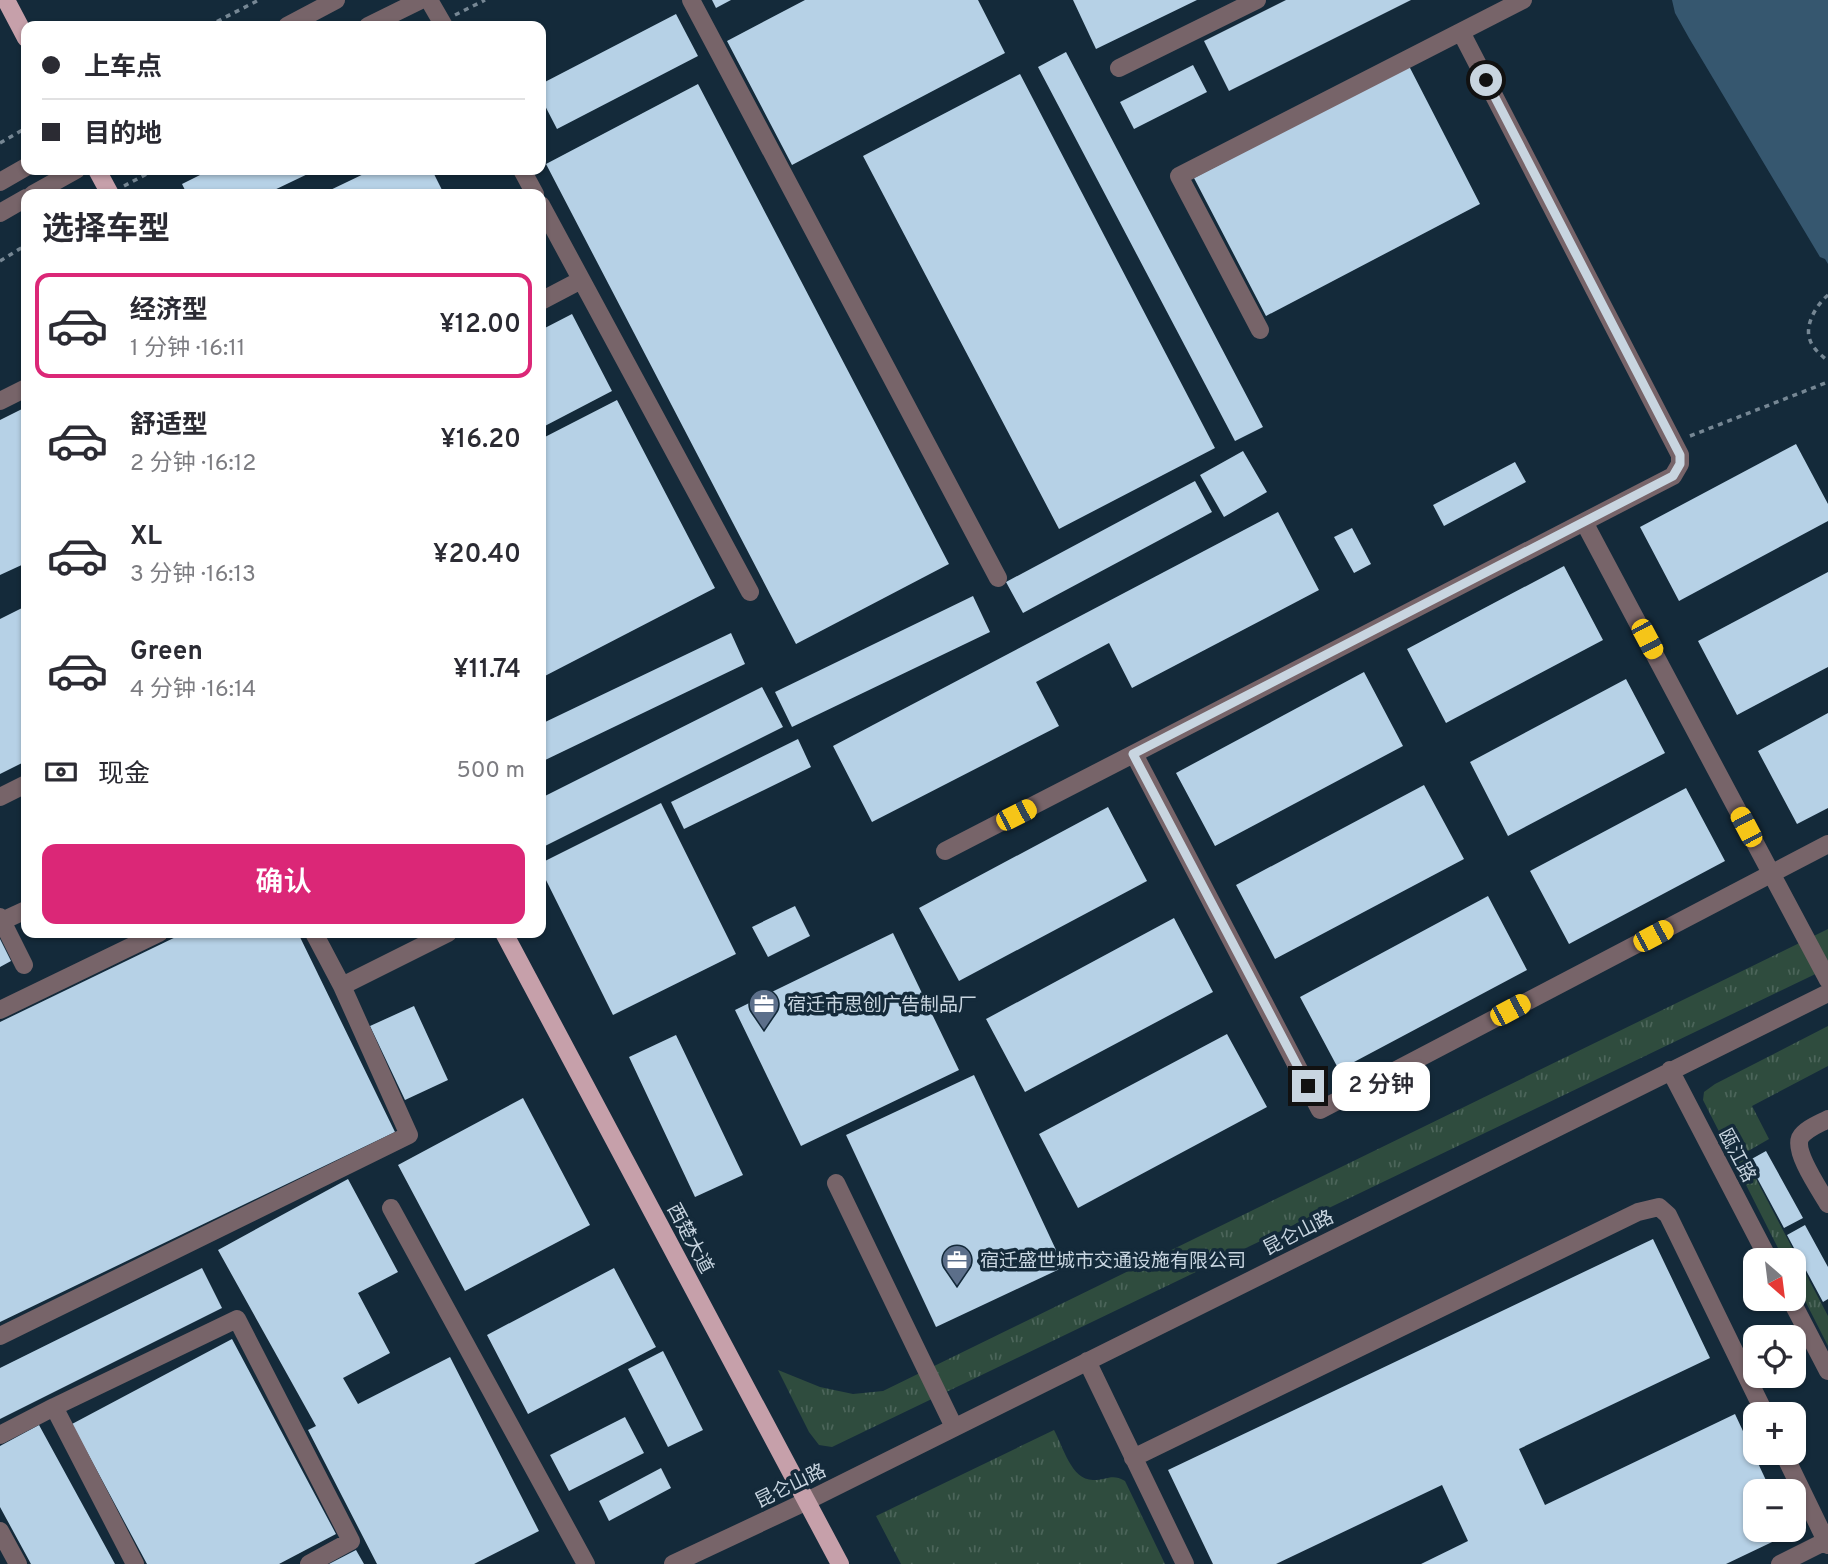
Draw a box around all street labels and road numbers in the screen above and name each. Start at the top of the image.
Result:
street label: 瓯江路 [1712,1125,1760,1187]
street label: 西楚大道 [661,1200,718,1278]
street label: 昆仑山路 [1260,1206,1338,1262]
street label: 昆仑山路 [751,1459,830,1514]

